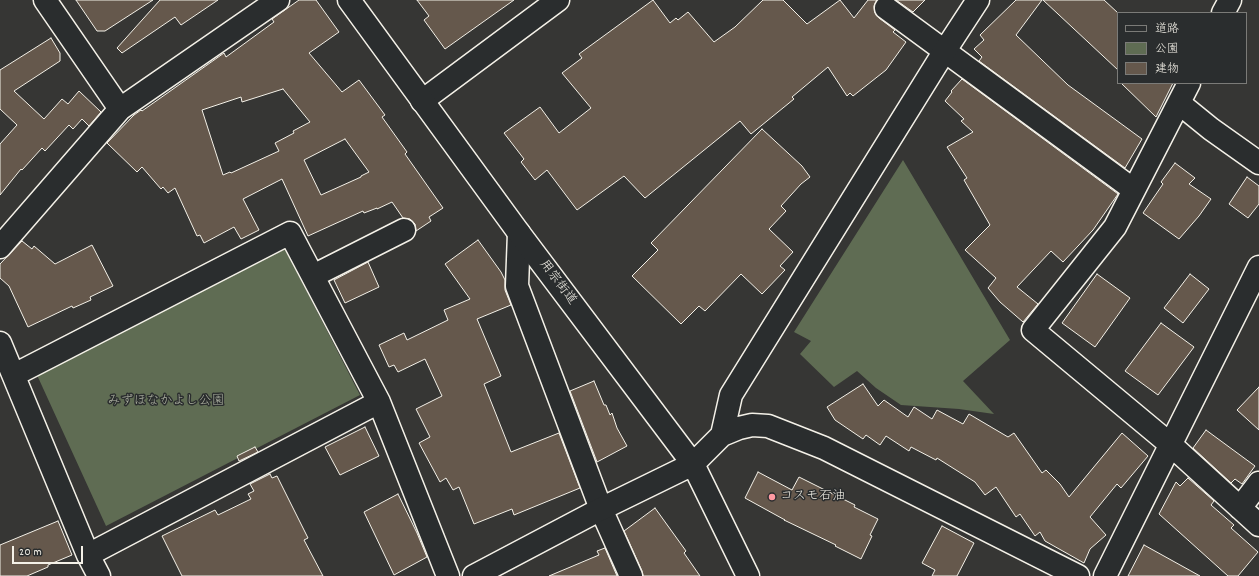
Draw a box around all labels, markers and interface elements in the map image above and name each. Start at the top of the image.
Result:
legend [1117,12,1247,84]
text: 道路 [1155,21,1179,38]
text: 公園 [1155,41,1179,58]
text: 建物 [1155,61,1179,78]
street label: 用宗街道 [535,258,579,308]
park label: みずほなかよし公園 [108,394,224,410]
place label: コスモ石油 [780,489,845,505]
marker: コスモ石油 [767,492,777,502]
scale bar [14,538,85,564]
text: 20 m [19,544,42,561]

